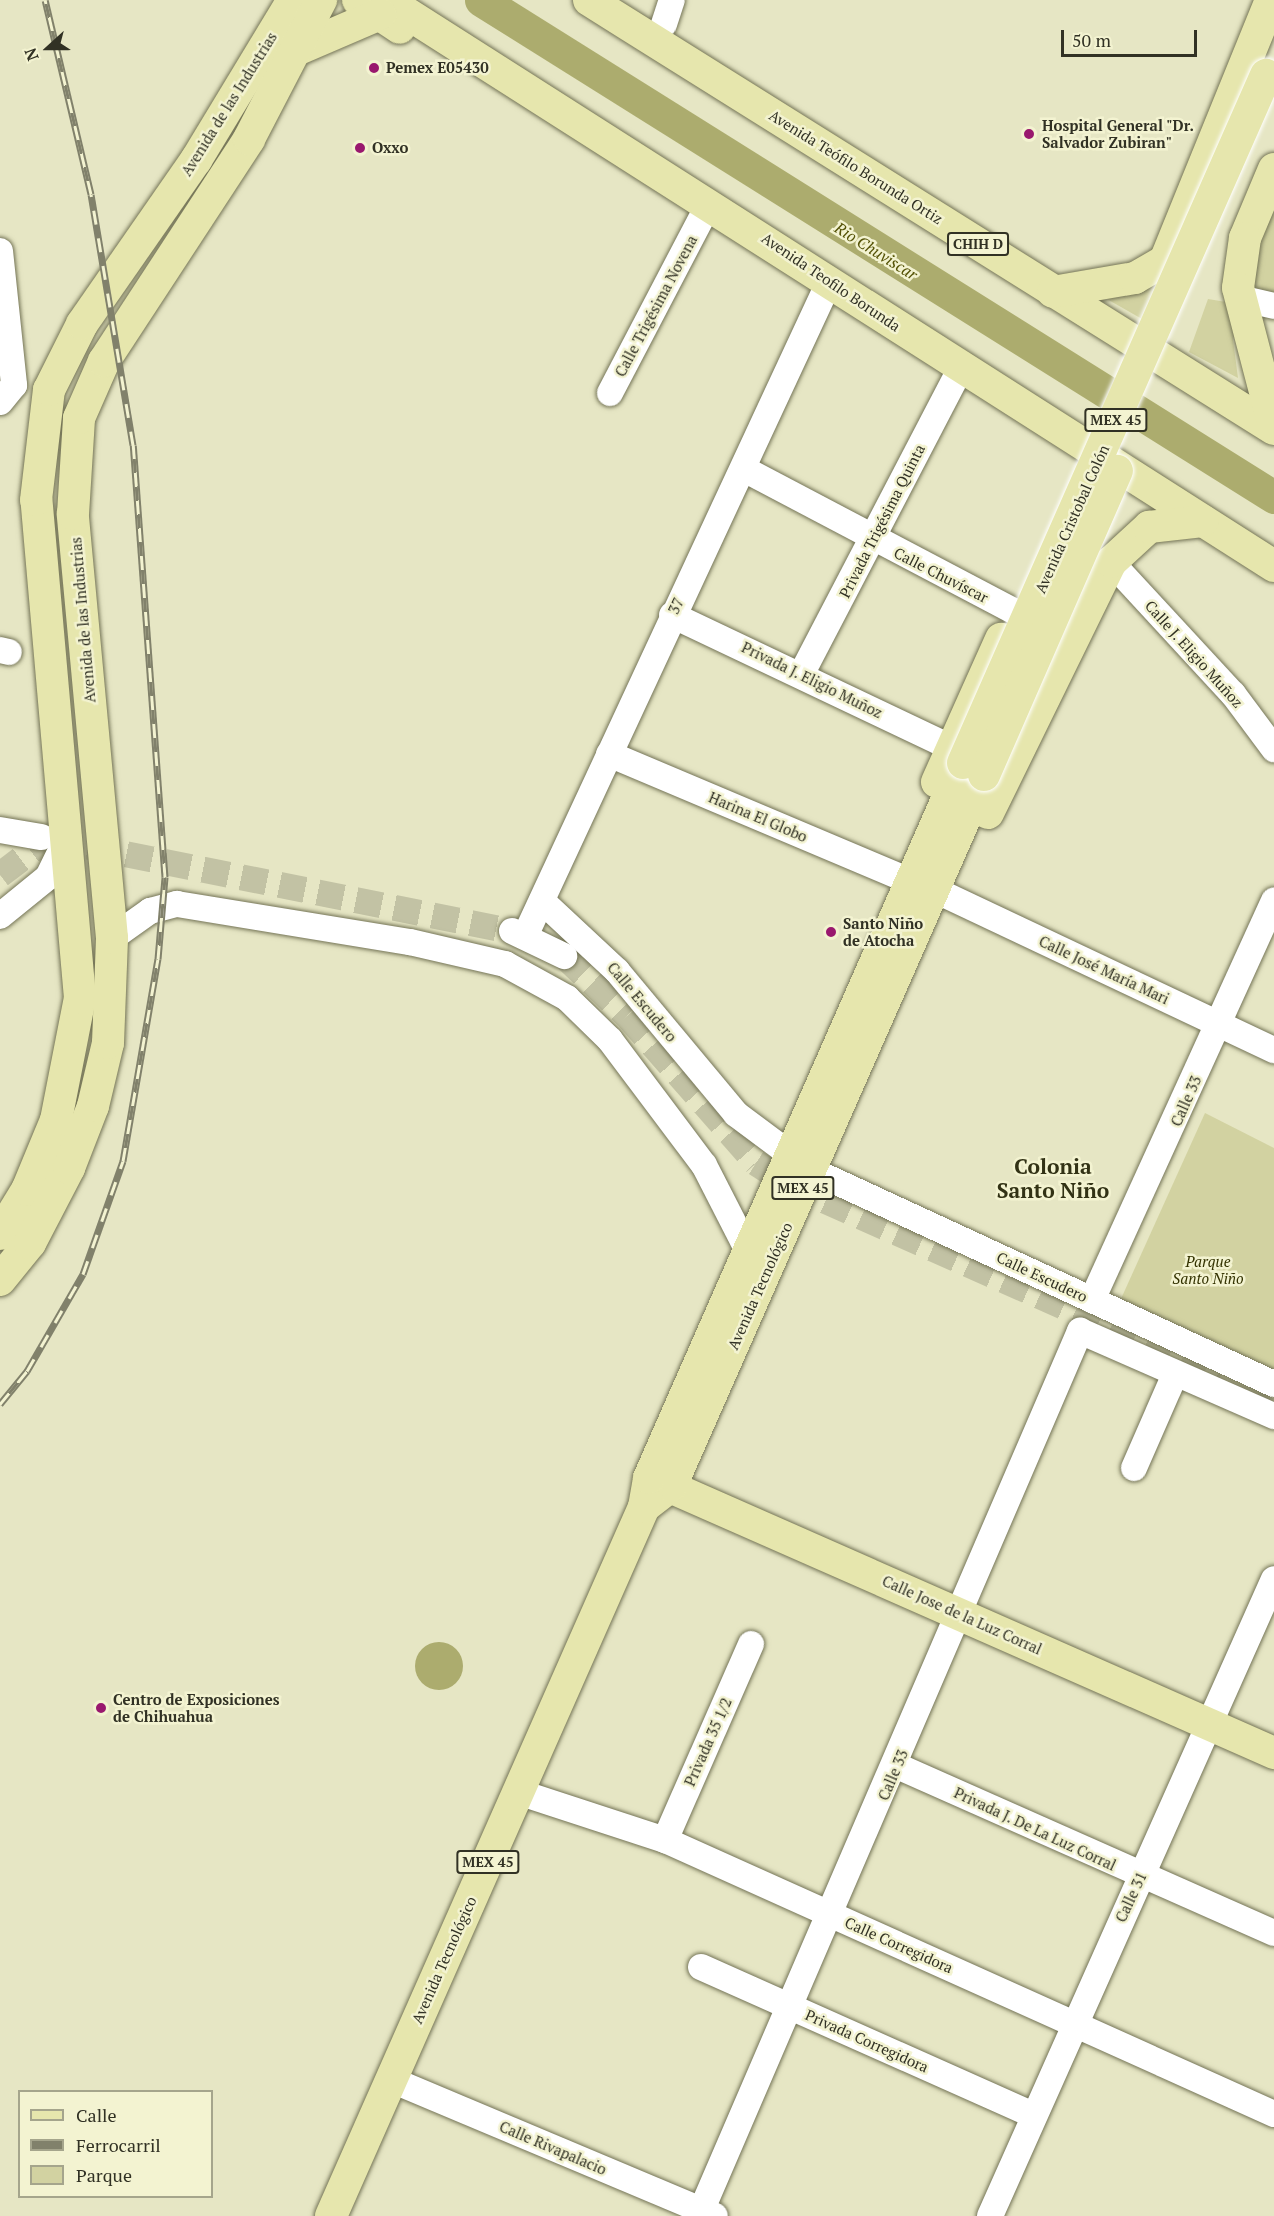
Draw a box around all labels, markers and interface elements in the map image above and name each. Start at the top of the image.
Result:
north arrow [18,18,78,78]
scale bar [1064,18,1200,56]
text: 50 m [1072,28,1111,52]
street label: Avenida de las Industrias [177,29,281,179]
text: N [19,45,44,64]
place label: Pemex E05430 [386,59,489,77]
marker: Pemex E05430 [367,61,381,75]
street label: Avenida Teófilo Borunda Ortiz [766,106,946,228]
place label: Hospital General "Dr. Salvador Zubiran" [1042,116,1195,151]
marker: Hospital General "Dr. Salvador Zubiran" [1020,125,1038,143]
place label: Oxxo [372,139,408,157]
marker: Oxxo [353,141,367,155]
water label: Rio Chuviscar [831,218,921,284]
street label: Avenida Teofilo Borunda [758,229,904,335]
street label: Calle Trigésima Novena [611,232,701,380]
road number: CHIH D [946,233,1010,255]
road number: MEX 45 [1083,409,1149,431]
street label: Privada Trigésima Quinta [835,441,929,601]
street label: Avenida Cristobal Colón [1031,442,1113,596]
street label: Avenida de las Industrias [67,536,99,704]
street label: Calle Chuvíscar [891,543,991,607]
street label: 37 [664,595,688,617]
street label: Calle J. Eligio Muñoz [1141,597,1247,711]
street label: Privada J. Eligio Muñoz [738,638,886,722]
street label: Harina El Globo [706,788,810,846]
place label: Santo Niño de Atocha [843,914,923,949]
marker: Santo Niño de Atocha [824,925,838,939]
street label: Calle José María Mari [1036,932,1172,1008]
street label: Calle Escudero [604,959,680,1045]
street label: Calle 33 [1167,1073,1205,1129]
district label: Colonia Santo Niño [997,1153,1109,1203]
road number: MEX 45 [770,1177,836,1199]
street label: Avenida Tecnológico [724,1220,796,1352]
street label: Calle Escudero [994,1248,1090,1306]
park label: Parque Santo Niño [1172,1252,1244,1287]
street label: Calle Jose de la Luz Corral [879,1572,1045,1658]
place label: Centro de Exposiciones de Chihuahua [113,1690,280,1725]
street label: Privada 35 1/2 [681,1695,735,1789]
marker: Centro de Exposiciones de Chihuahua [94,1701,108,1715]
street label: Calle 33 [874,1747,912,1803]
street label: Privada J. De La Luz Corral [951,1783,1119,1875]
road number: MEX 45 [455,1851,521,1873]
street label: Calle 31 [1112,1869,1150,1925]
street label: Avenida Tecnológico [408,1894,480,2026]
street label: Calle Corregidora [842,1913,956,1977]
street label: Privada Corregidora [803,2006,931,2076]
legend [18,2090,213,2198]
text: Calle [76,2103,117,2127]
street label: Calle Rivapalacio [497,2117,609,2179]
text: Ferrocarril [76,2133,161,2157]
text: Parque [76,2163,132,2187]

